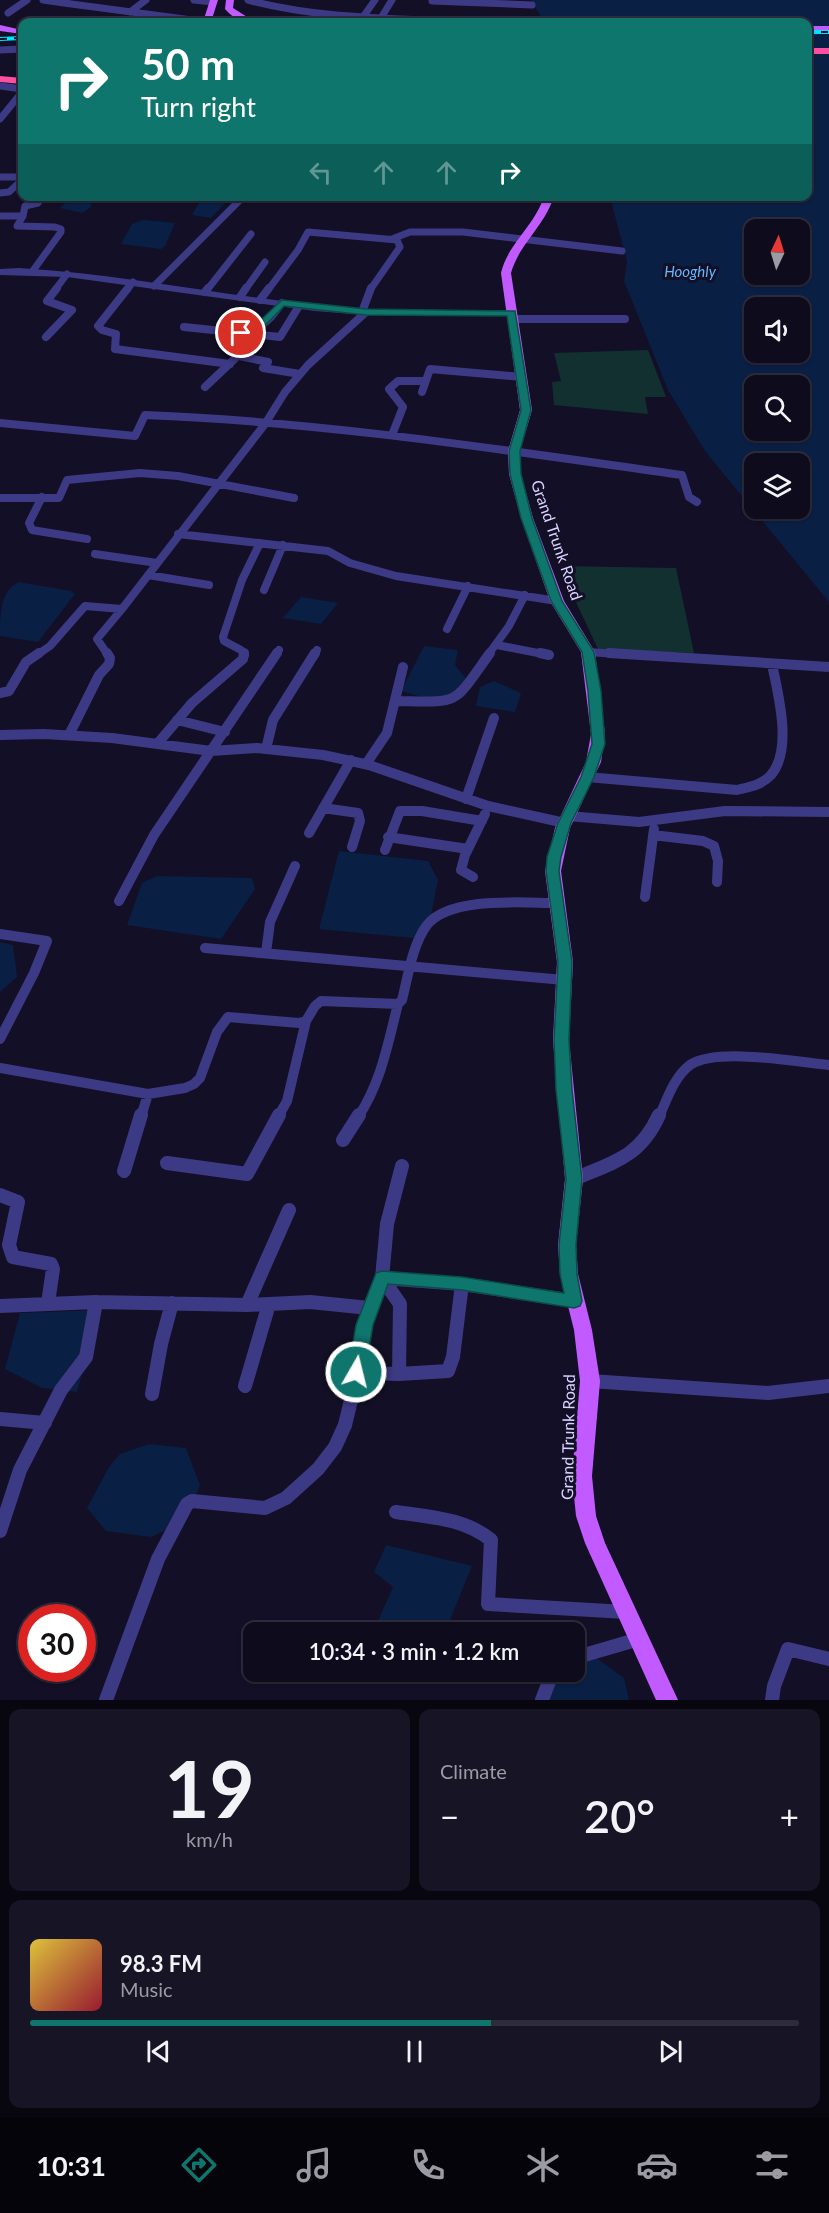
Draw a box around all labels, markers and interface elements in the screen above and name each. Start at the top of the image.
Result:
text: 50 m [141,39,235,89]
icon: right [42,42,120,120]
text: Turn right [141,90,256,123]
icon: left [304,156,337,189]
icon: ahead [367,156,400,189]
icon: ahead [430,156,463,189]
icon: right [493,156,526,189]
north arrow [744,219,810,285]
map controls [744,219,810,519]
water label: Hooghly [664,262,717,280]
button: sound [744,297,810,363]
pin [215,307,266,358]
icon: arrive [224,316,257,349]
button: search [744,375,810,441]
button: layers [744,453,810,519]
street label: Grand Trunk Road [528,477,587,602]
position arrow [324,1340,388,1404]
street label: Grand Trunk Road [557,1374,578,1500]
speed limit sign: 30 [18,1604,96,1682]
text: 10:34 · 3 min · 1.2 km [309,1638,519,1665]
text: 19 [164,1741,255,1835]
text: Climate [440,1759,507,1783]
text: 20° [584,1789,655,1843]
text: − [440,1796,459,1836]
text: + [780,1796,799,1836]
text: km/h [186,1827,233,1851]
text: 98.3 FM [120,1950,202,1977]
text: Music [120,1977,173,2001]
icon: previous [142,2035,175,2068]
icon: pause [398,2035,431,2068]
icon: next [654,2035,687,2068]
icon: directions [178,2144,220,2186]
icon: music [293,2144,335,2186]
icon: phone [407,2144,449,2186]
icon: climate [522,2144,564,2186]
icon: car [636,2144,678,2186]
icon: filters [751,2144,793,2186]
text: 10:31 [36,2149,106,2182]

